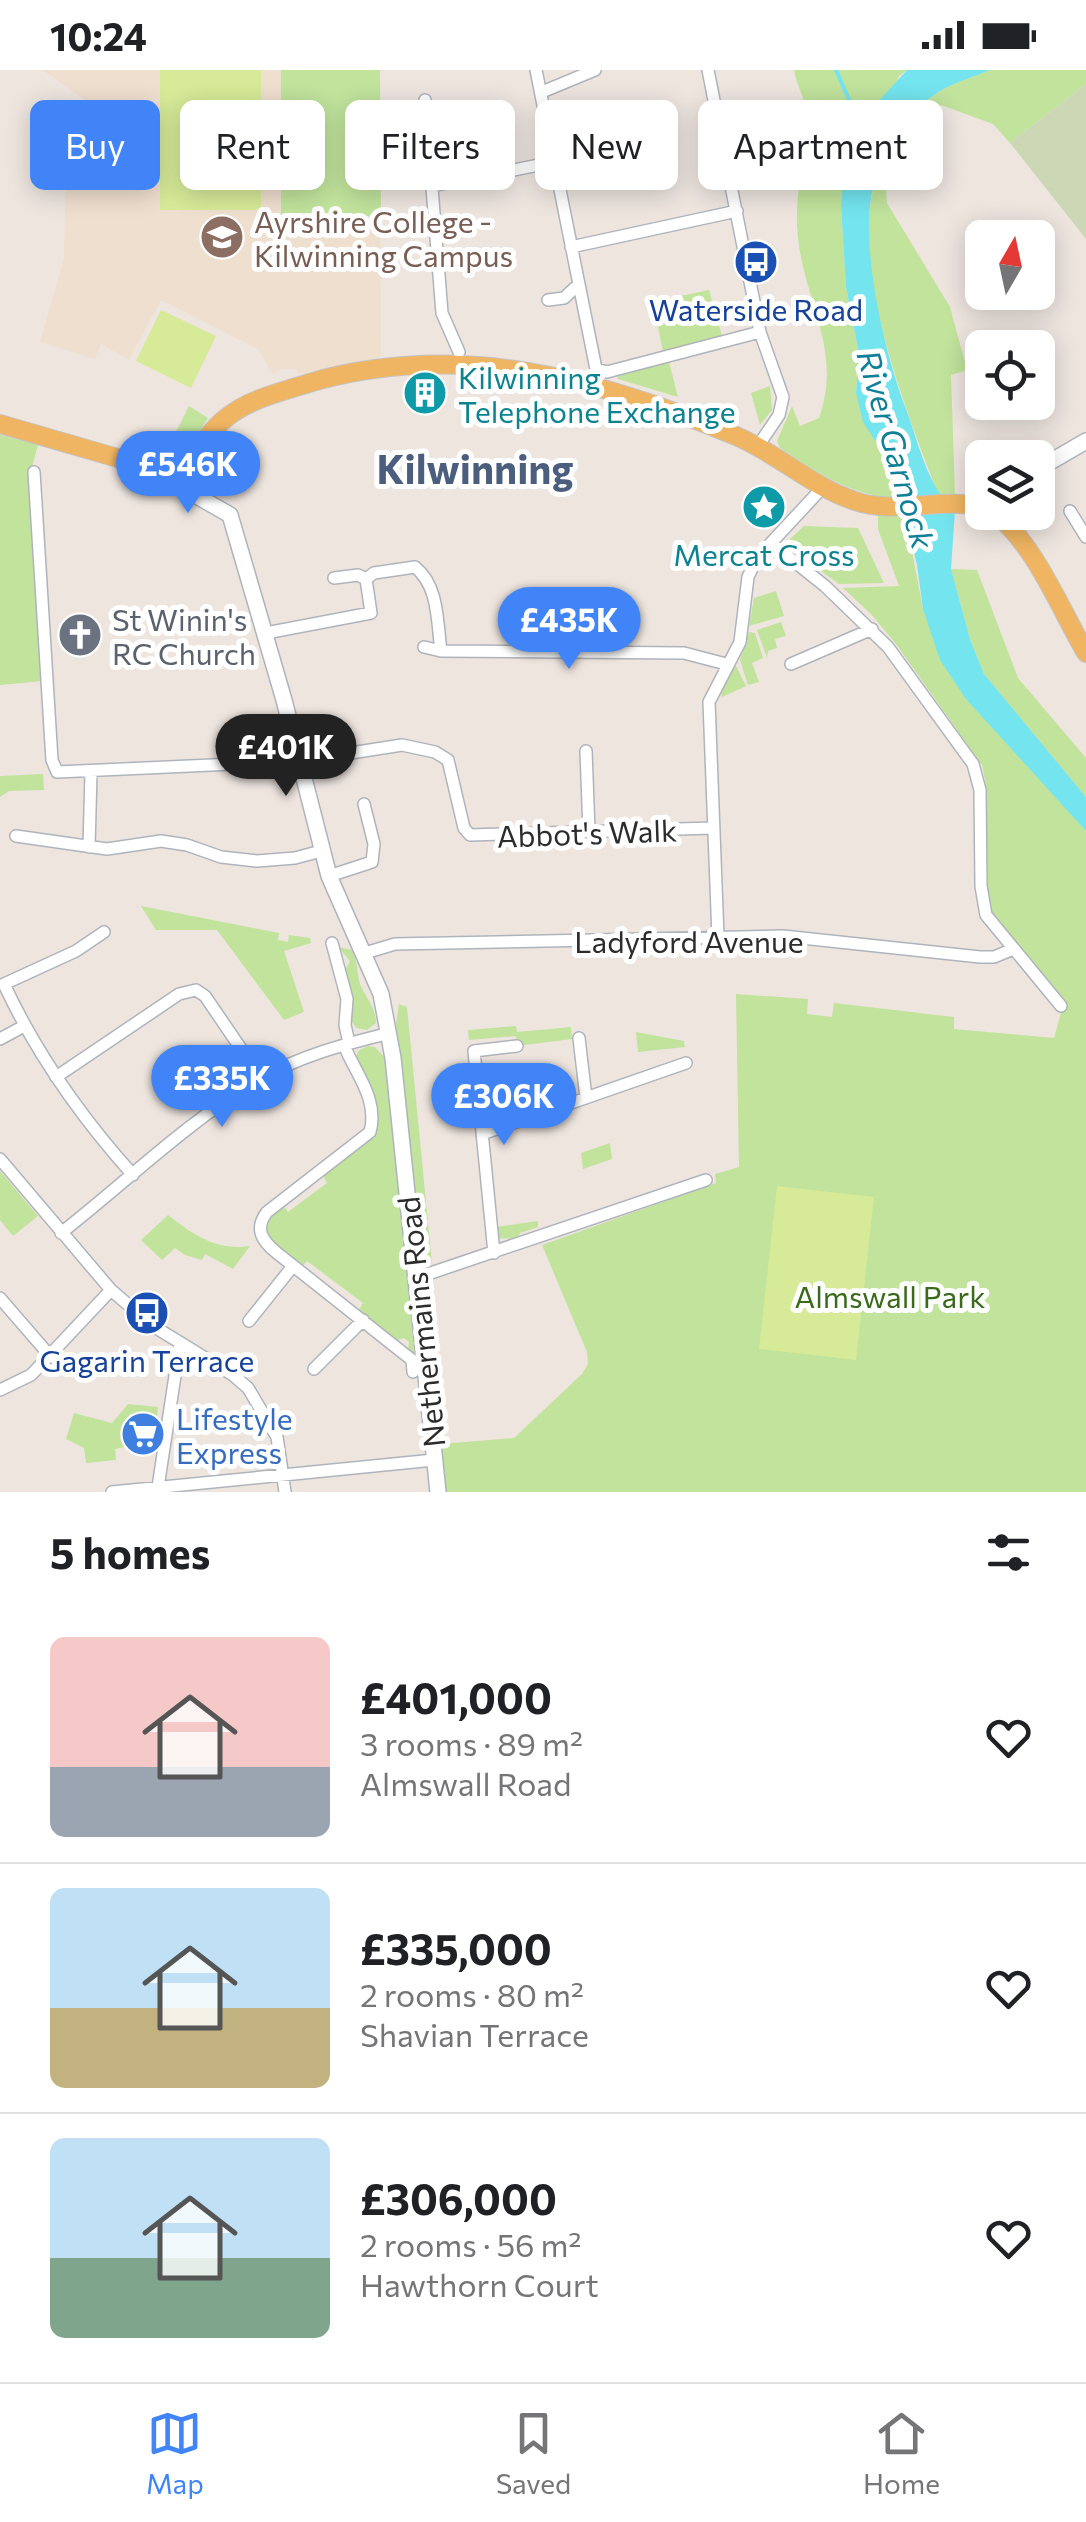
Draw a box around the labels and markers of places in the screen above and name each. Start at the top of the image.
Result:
place label: Ayrshire College - Kilwinning Campus [254,202,513,273]
school or university icon: Ayrshire College - Kilwinning Campus [199,214,245,260]
bus stop icon: Waterside Road [733,239,779,285]
place label: Waterside Road [649,290,863,327]
place label: Kilwinning Telephone Exchange [458,358,736,429]
building icon: Kilwinning Telephone Exchange [402,370,448,416]
pin: £546K [118,431,258,516]
place icon: Mercat Cross [741,484,787,530]
place label: Mercat Cross [673,535,855,572]
pin: £435K [499,587,639,672]
place label: St Winin's RC Church [112,600,256,671]
church icon: St Winin's RC Church [57,612,103,658]
pin: £401K [216,714,356,799]
pin: £335K [152,1045,292,1130]
pin: £306K [434,1063,574,1148]
bus stop icon: Gagarin Terrace [124,1290,170,1336]
place label: Gagarin Terrace [40,1341,254,1378]
place label: Lifestyle Express [176,1399,293,1470]
supermarket icon: Lifestyle Express [120,1411,166,1457]

